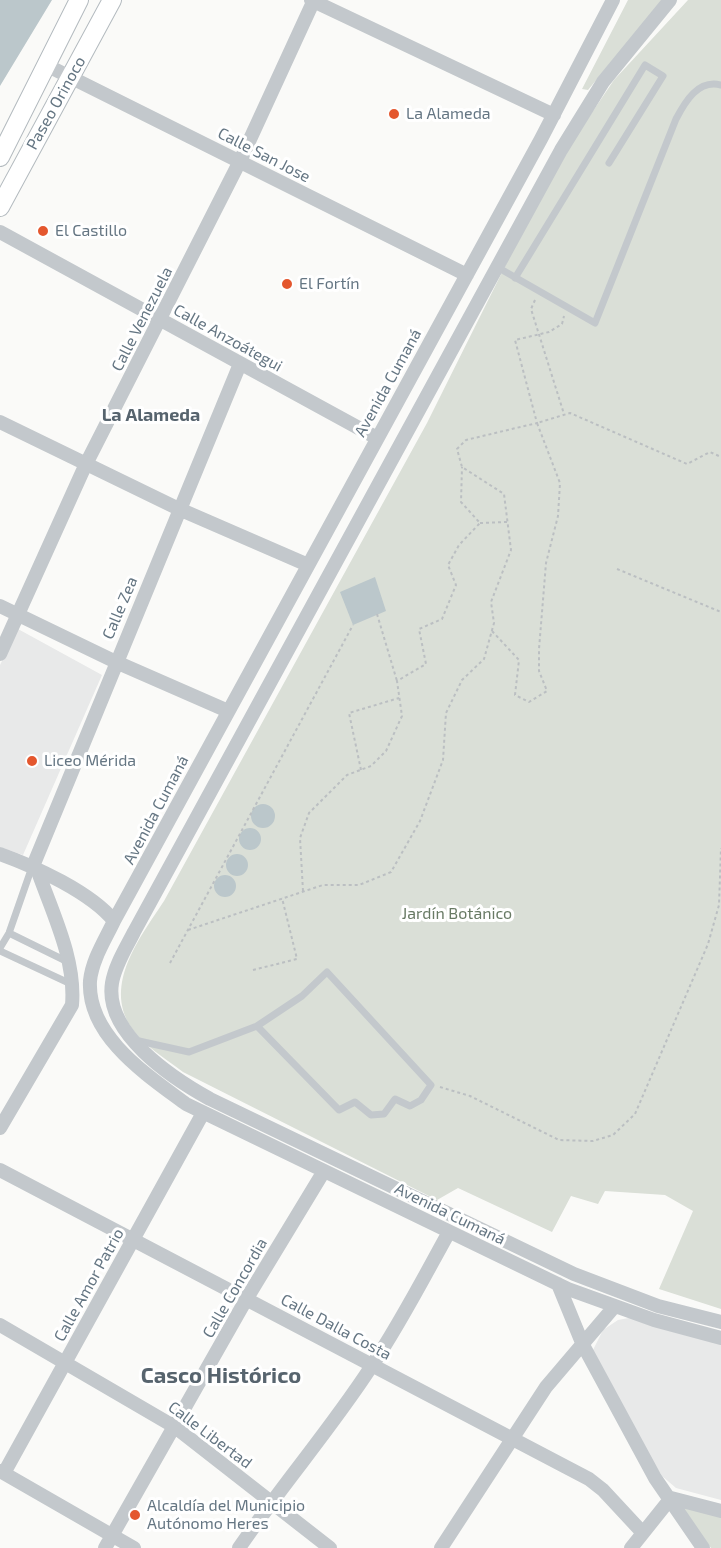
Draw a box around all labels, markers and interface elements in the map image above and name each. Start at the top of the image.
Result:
street label: Paseo Orinoco [22,53,90,153]
place label: La Alameda [406,104,491,124]
marker: La Alameda [387,107,401,121]
street label: Calle San Jose [214,123,314,187]
place label: El Castillo [55,221,127,241]
marker: El Castillo [36,224,50,238]
street label: Calle Venezuela [107,264,177,374]
place label: El Fortín [299,274,360,294]
marker: El Fortín [280,277,294,291]
street label: Calle Anzoátegui [170,300,286,376]
street label: Avenida Cumaná [350,326,426,440]
district label: La Alameda [102,404,200,426]
street label: Calle Zea [98,574,142,642]
place label: Liceo Mérida [44,751,136,771]
street label: Avenida Cumaná [119,752,193,868]
marker: Liceo Mérida [25,754,39,768]
park label: Jardín Botánico [402,904,512,924]
street label: Avenida Cumaná [392,1179,508,1249]
street label: Calle Amor Patrio [50,1225,128,1345]
street label: Calle Concordia [199,1235,271,1341]
street label: Calle Dalla Costa [278,1290,394,1364]
district label: Casco Histórico [141,1363,301,1389]
street label: Calle Libertad [164,1397,256,1473]
place label: Alcaldía del Municipio Autónomo Heres [147,1496,305,1534]
marker: Alcaldía del Municipio Autónomo Heres [128,1508,142,1522]

